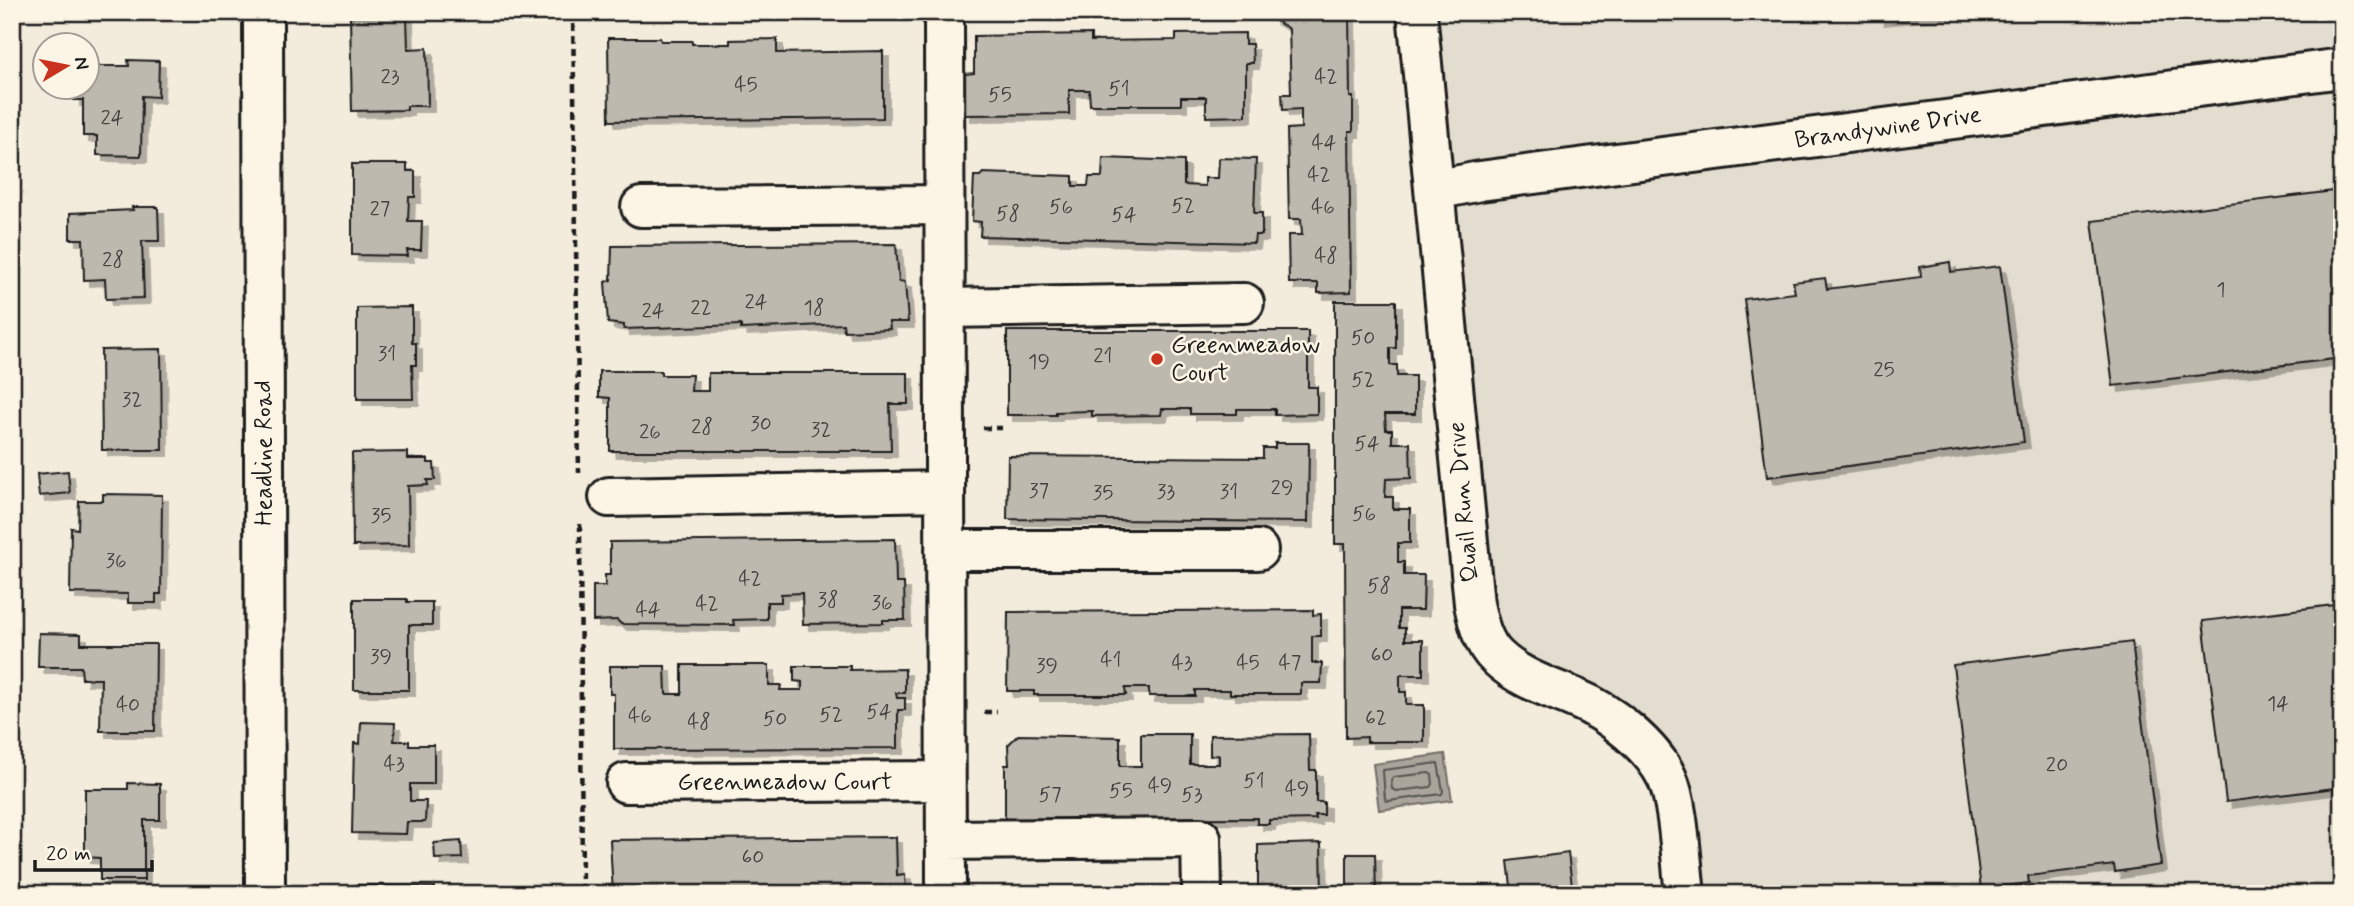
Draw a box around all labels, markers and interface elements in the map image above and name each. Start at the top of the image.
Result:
north arrow [32,32,102,102]
text: N [68,55,95,72]
house number: 23 [380,63,400,91]
house number: 42 [1314,63,1338,91]
house number: 45 [734,71,758,99]
house number: 51 [1108,75,1130,103]
house number: 55 [988,81,1012,109]
street label: Brandywine Drive [1793,100,1983,156]
house number: 24 [100,104,124,132]
house number: 44 [1312,129,1337,157]
house number: 42 [1307,161,1331,189]
house number: 52 [1171,192,1195,220]
house number: 56 [1049,193,1073,221]
house number: 46 [1311,193,1335,221]
house number: 27 [370,195,390,223]
house number: 58 [996,200,1020,228]
house number: 54 [1111,201,1137,229]
house number: 48 [1314,242,1338,270]
house number: 28 [102,246,124,274]
house number: 1 [2216,276,2226,304]
house number: 24 [744,288,768,316]
house number: 22 [690,294,712,322]
house number: 18 [804,294,824,322]
house number: 24 [641,297,665,325]
house number: 50 [1351,324,1375,352]
place label: Greenmeadow Court [1171,330,1320,389]
house number: 31 [378,340,396,368]
house number: 21 [1093,342,1113,370]
house number: 19 [1028,348,1050,376]
marker: Greenmeadow Court [1149,351,1165,367]
house number: 25 [1873,356,1895,384]
house number: 52 [1351,366,1375,394]
street label: Headline Road [249,380,280,526]
house number: 32 [122,386,142,414]
house number: 30 [750,410,772,438]
house number: 28 [691,413,713,441]
house number: 32 [811,416,831,444]
house number: 26 [639,418,661,446]
street label: Quail Run Drive [1442,420,1486,584]
house number: 54 [1354,430,1380,458]
house number: 29 [1271,474,1293,502]
house number: 37 [1029,477,1049,505]
house number: 33 [1157,478,1175,506]
house number: 31 [1220,478,1238,506]
house number: 35 [1093,479,1113,507]
house number: 56 [1352,500,1376,528]
house number: 35 [371,502,391,530]
house number: 36 [105,547,127,575]
house number: 42 [738,565,762,593]
house number: 58 [1367,572,1391,600]
house number: 38 [818,586,839,614]
house number: 36 [871,589,893,617]
house number: 42 [695,590,719,618]
house number: 44 [636,596,661,624]
house number: 60 [1371,641,1393,669]
house number: 39 [370,643,392,671]
house number: 41 [1100,646,1122,674]
house number: 43 [1171,649,1193,677]
house number: 45 [1236,649,1260,677]
house number: 47 [1279,649,1301,677]
house number: 39 [1036,652,1058,680]
house number: 14 [2267,690,2289,718]
house number: 40 [116,691,140,719]
house number: 54 [866,698,892,726]
house number: 52 [819,701,843,729]
house number: 46 [628,702,652,730]
house number: 62 [1365,704,1387,732]
house number: 50 [763,705,787,733]
house number: 48 [687,708,711,736]
house number: 43 [383,750,405,778]
house number: 20 [2046,751,2068,779]
street label: Greenmeadow Court [678,767,892,798]
house number: 51 [1243,767,1265,795]
house number: 49 [1148,772,1172,800]
house number: 49 [1285,775,1309,803]
house number: 55 [1109,777,1133,805]
house number: 57 [1038,781,1062,809]
house number: 53 [1181,781,1203,809]
scale bar [35,829,152,873]
text: 20 m [46,840,91,868]
house number: 60 [742,843,764,871]

